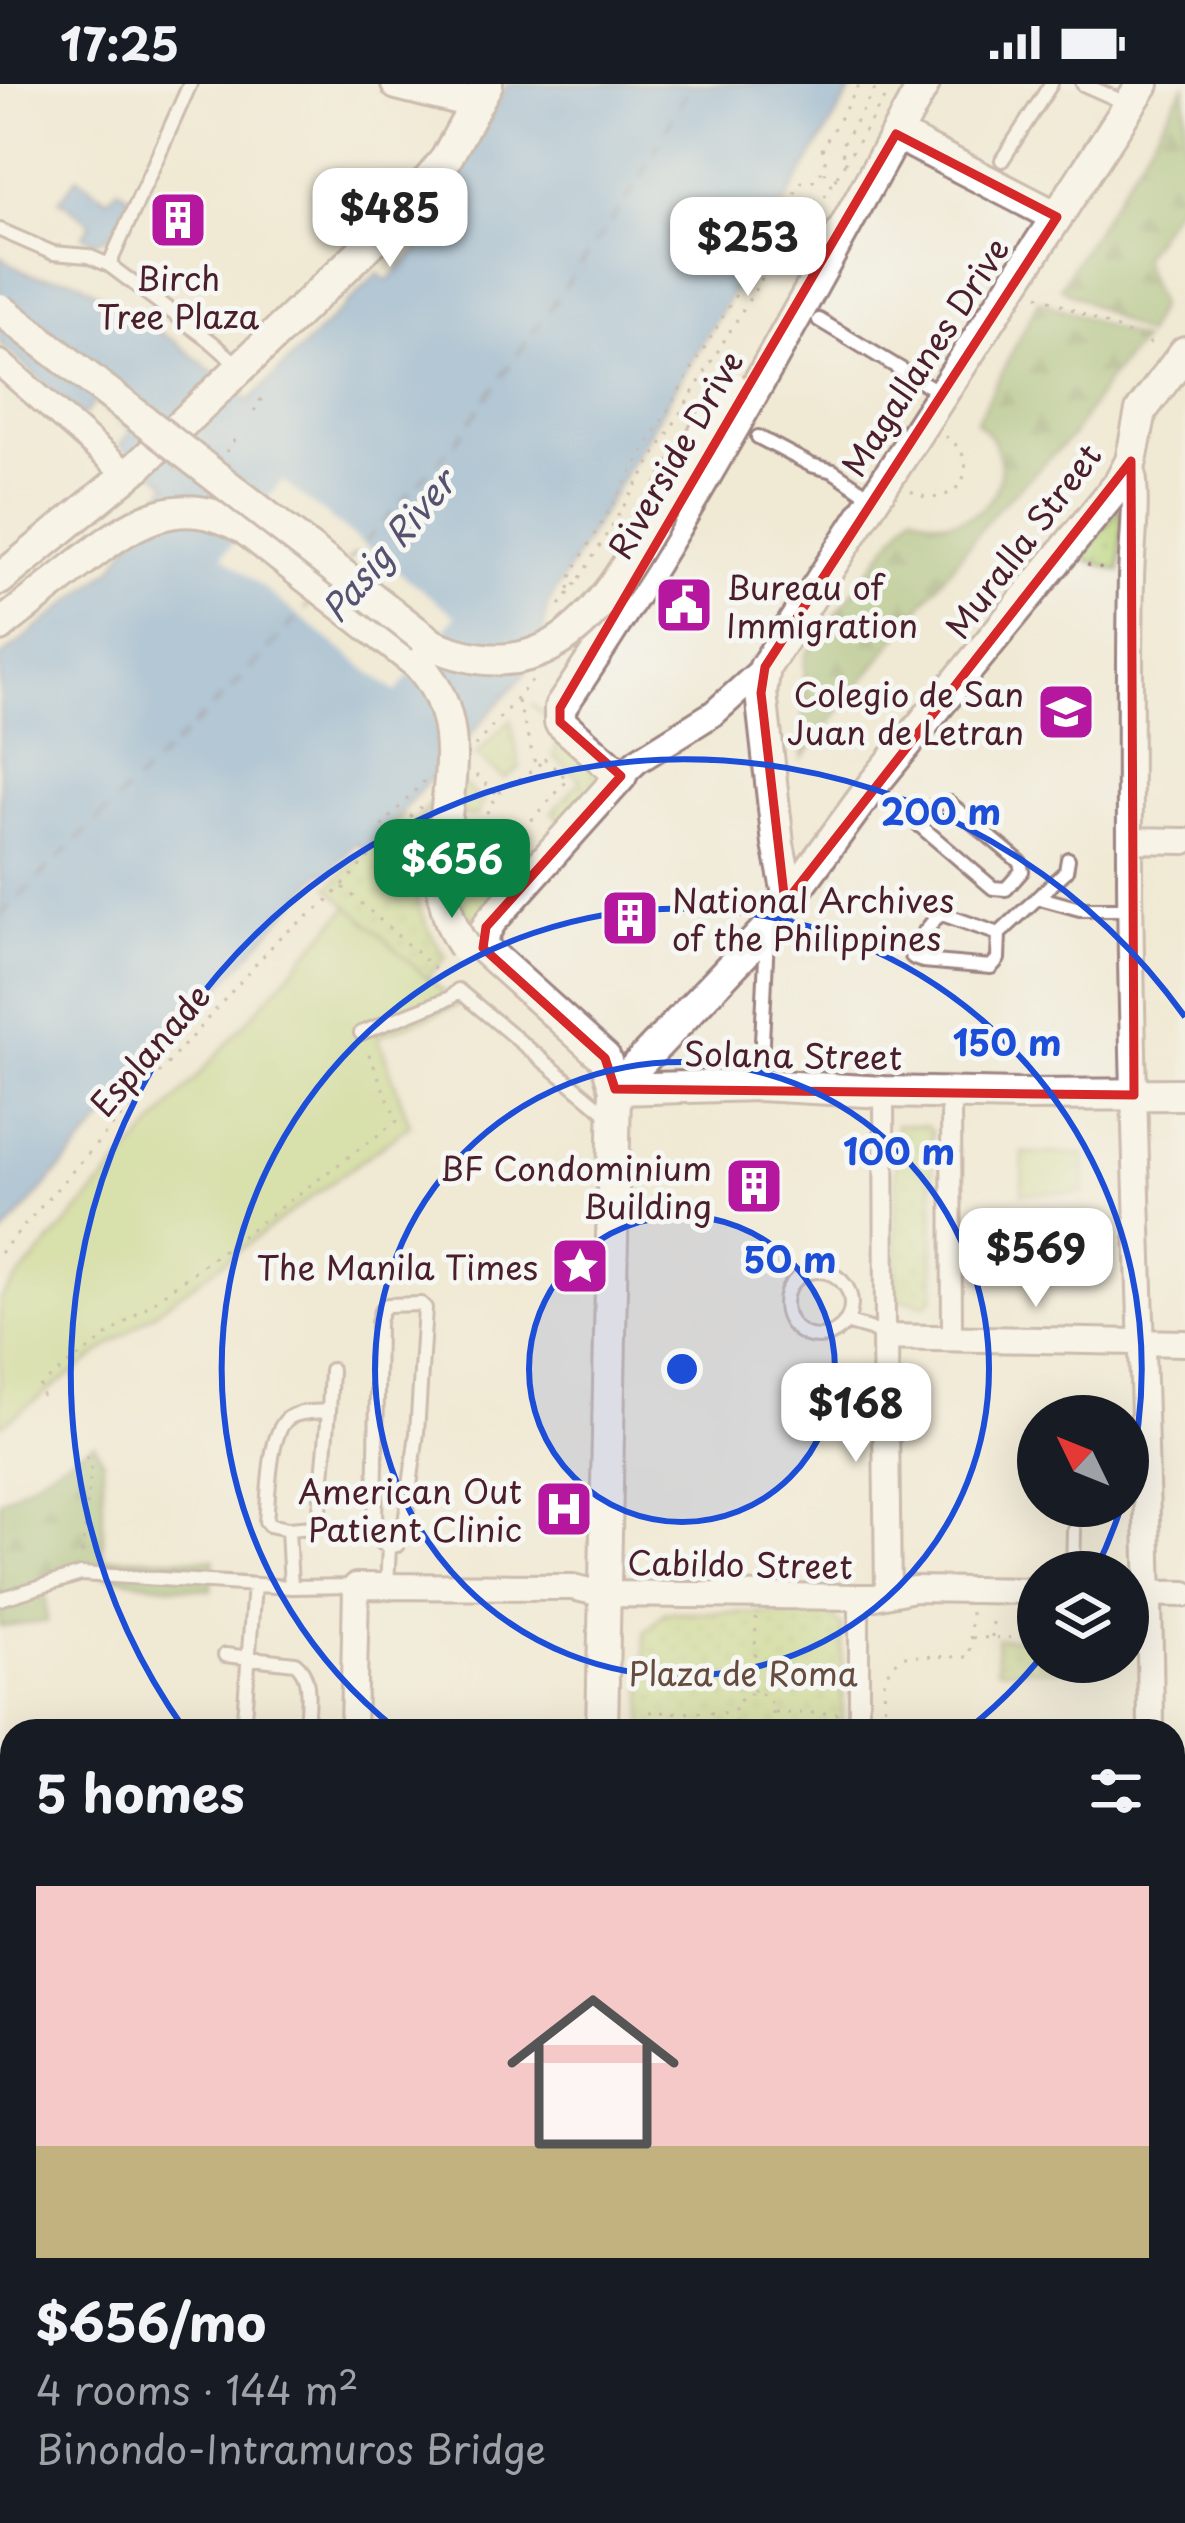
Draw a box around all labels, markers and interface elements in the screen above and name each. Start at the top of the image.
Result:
text: 17:25 [60,8,179,76]
pin: $485 [319,168,461,270]
text: $485 [340,177,440,236]
building icon: Birch Tree Plaza [147,189,209,251]
pin: $253 [677,197,819,299]
text: $253 [697,206,799,265]
street label: Magallanes Drive [828,227,1020,485]
place label: Birch Tree Plaza [97,252,259,340]
street label: Riverside Drive [594,340,754,568]
street label: Muralla Street [932,432,1112,648]
water label: Pasig River [307,453,470,633]
place label: Bureau of Immigration [726,561,918,649]
public building icon: Bureau of Immigration [653,574,715,636]
place label: Colegio de San Juan de Letran [787,668,1024,756]
school or university icon: Colegio de San Juan de Letran [1035,681,1097,743]
text: 200 m [881,783,1001,837]
pin: $656 [381,819,523,921]
text: $656 [401,828,503,887]
place label: National Archives of the Philippines [672,874,954,962]
building icon: National Archives of the Philippines [599,887,661,949]
street label: Esplanade [77,972,221,1126]
text: 150 m [952,1014,1062,1068]
street label: Solana Street [683,1027,903,1081]
text: 100 m [843,1123,955,1177]
place label: BF Condominium Building [440,1142,712,1230]
building icon: BF Condominium Building [723,1155,785,1217]
pin: $569 [965,1208,1107,1310]
text: $569 [986,1217,1086,1276]
text: 50 m [743,1231,837,1285]
place icon: The Manila Times [549,1235,611,1297]
place label: The Manila Times [257,1241,538,1291]
centre of rings [661,1348,703,1390]
pin: $168 [785,1363,927,1465]
text: $168 [808,1372,904,1431]
north arrow [1017,1395,1149,1527]
map controls [1017,1395,1149,1683]
place label: American Out Patient Clinic [298,1465,522,1553]
hospital icon: American Out Patient Clinic [533,1478,595,1540]
street label: Cabildo Street [627,1536,853,1590]
button: layers [1017,1551,1149,1683]
park label: Plaza de Roma [629,1647,858,1697]
text: 5 homes [36,1753,245,1830]
icon: filters [1083,1758,1149,1824]
icon: home [485,1964,701,2180]
text: $656/mo [36,2282,266,2359]
text: 4 rooms · 144 m² [36,2359,359,2418]
text: Binondo-Intramuros Bridge [36,2418,546,2477]

